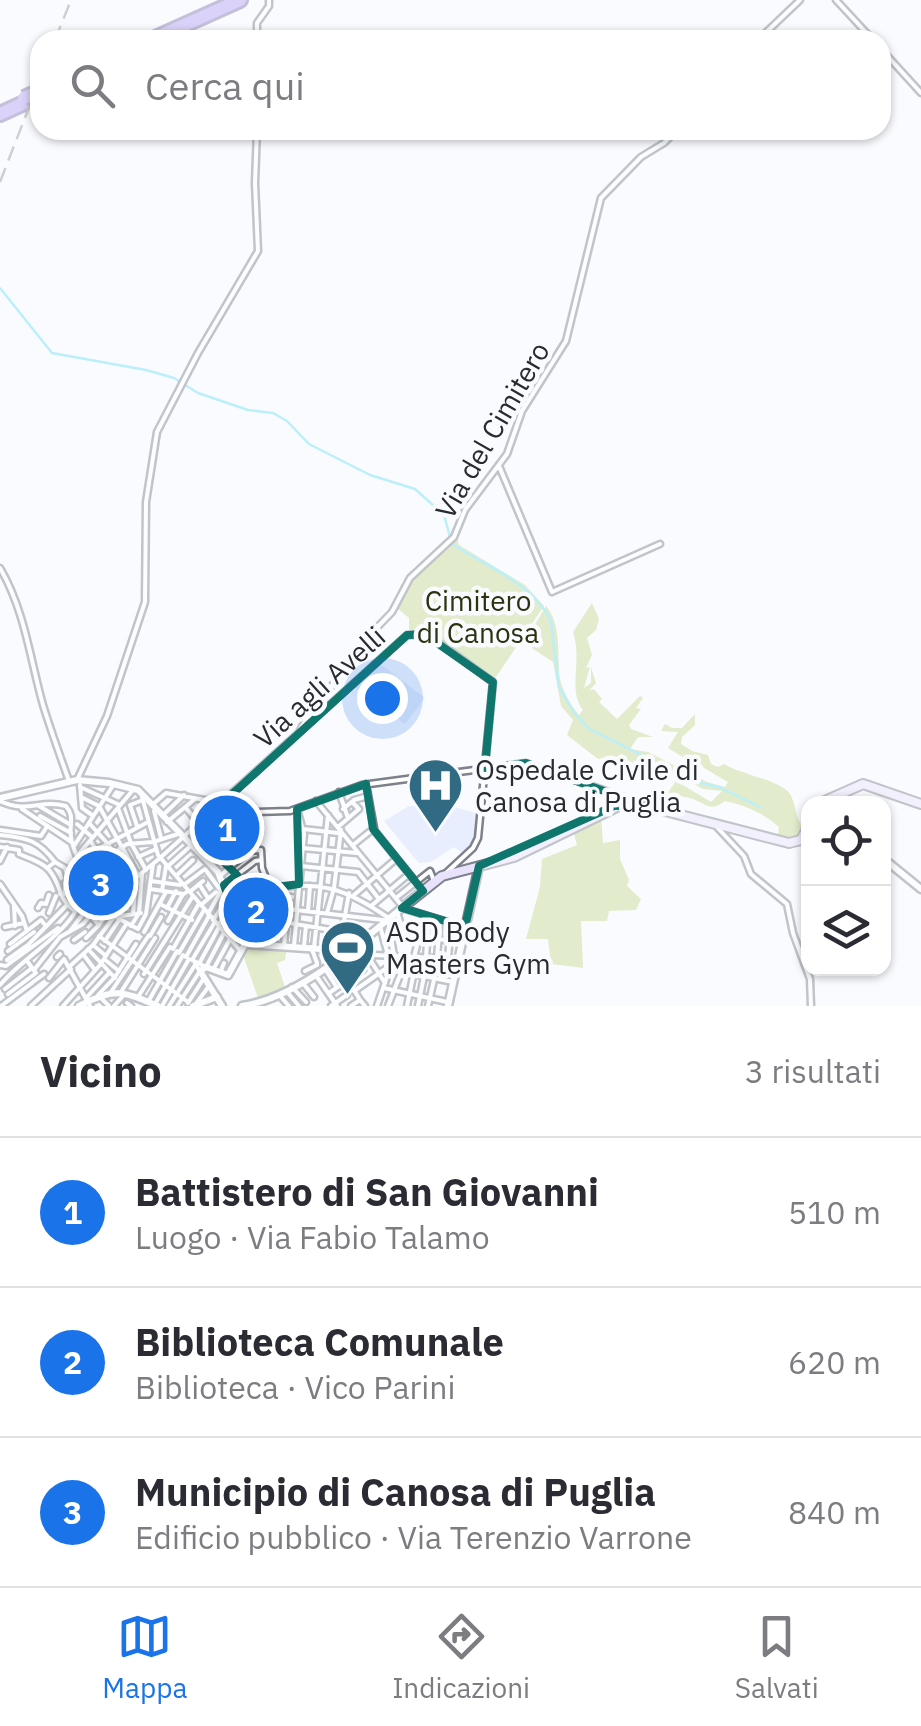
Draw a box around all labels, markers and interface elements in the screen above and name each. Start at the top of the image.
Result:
search box [30,30,891,140]
icon: search [65,58,120,113]
text: Cerca qui [145,61,305,110]
street label: Via del Cimitero [426,335,558,525]
park label: Cimitero di Canosa [417,582,539,651]
street label: Via agli Avelli [245,618,393,756]
your location [357,673,408,724]
place label: Ospedale Civile di Canosa di Puglia [475,751,699,820]
hospital icon: Ospedale Civile di Canosa di Puglia [406,755,466,834]
pin: 1 [194,790,260,866]
map controls [801,796,891,976]
button: locate [801,796,891,886]
pin: 3 [68,846,134,920]
pin: 2 [224,872,288,948]
button: layers [801,886,891,976]
place label: ASD Body Masters Gym [386,913,551,982]
sports icon: ASD Body Masters Gym [317,917,377,996]
text: Vicino [40,1044,162,1099]
text: 3 risultati [745,1050,881,1092]
text: Battistero di San Giovanni [135,1167,599,1216]
text: 1 [63,1191,82,1233]
text: 510 m [788,1191,881,1233]
text: Luogo · Via Fabio Talamo [135,1216,490,1258]
text: Biblioteca Comunale [135,1317,504,1366]
text: 2 [63,1341,82,1383]
text: 620 m [788,1341,881,1383]
text: Biblioteca · Vico Parini [135,1366,455,1408]
text: Municipio di Canosa di Puglia [135,1467,656,1516]
text: 3 [63,1491,82,1533]
text: 840 m [788,1491,881,1533]
text: Edificio pubblico · Via Terenzio Varrone [135,1516,692,1558]
tab: Mappa [102,1609,187,1706]
tab: Indicazioni [392,1609,530,1706]
tab: Salvati [735,1609,819,1706]

